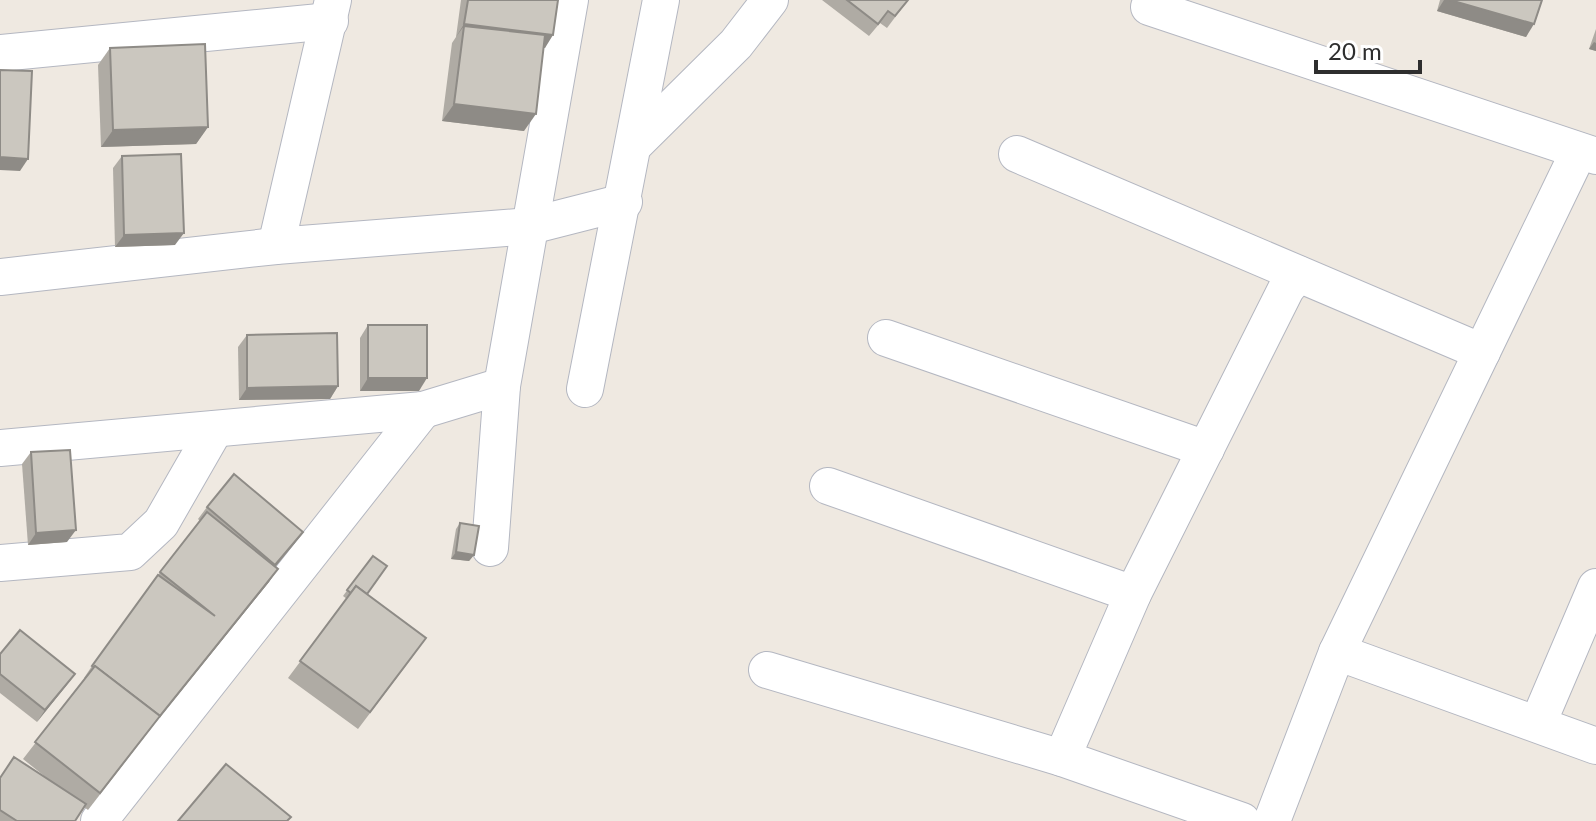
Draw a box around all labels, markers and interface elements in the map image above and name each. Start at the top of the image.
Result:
scale bar [1316,24,1420,74]
text: 20 m [1328,36,1382,65]

